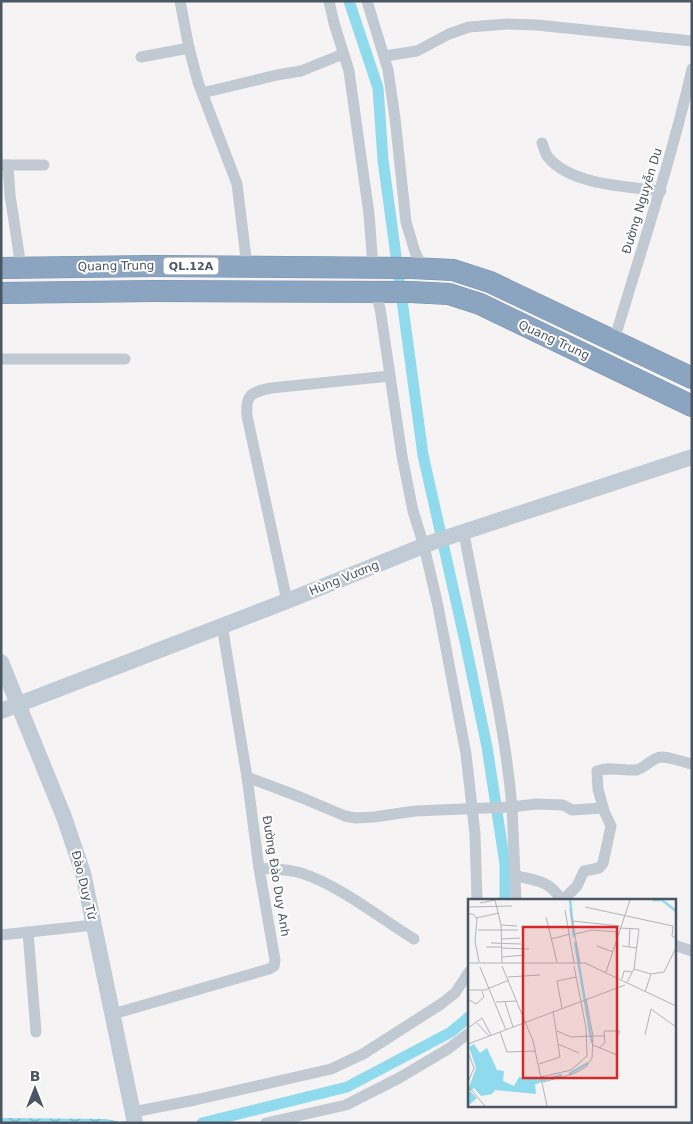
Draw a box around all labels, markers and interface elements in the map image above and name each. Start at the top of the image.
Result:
street label: Đường Nguyễn Du [619,146,665,256]
street label: Quang Trung [77,258,155,274]
road number: QL.12A [164,258,218,274]
street label: Quang Trung [516,317,592,363]
street label: Hùng Vương [307,558,381,598]
street label: Đường Đào Duy Anh [260,815,292,937]
street label: Đào Duy Từ [69,849,100,922]
inset map [468,899,676,1106]
north arrow [10,1064,60,1114]
text: B [30,1068,40,1084]

